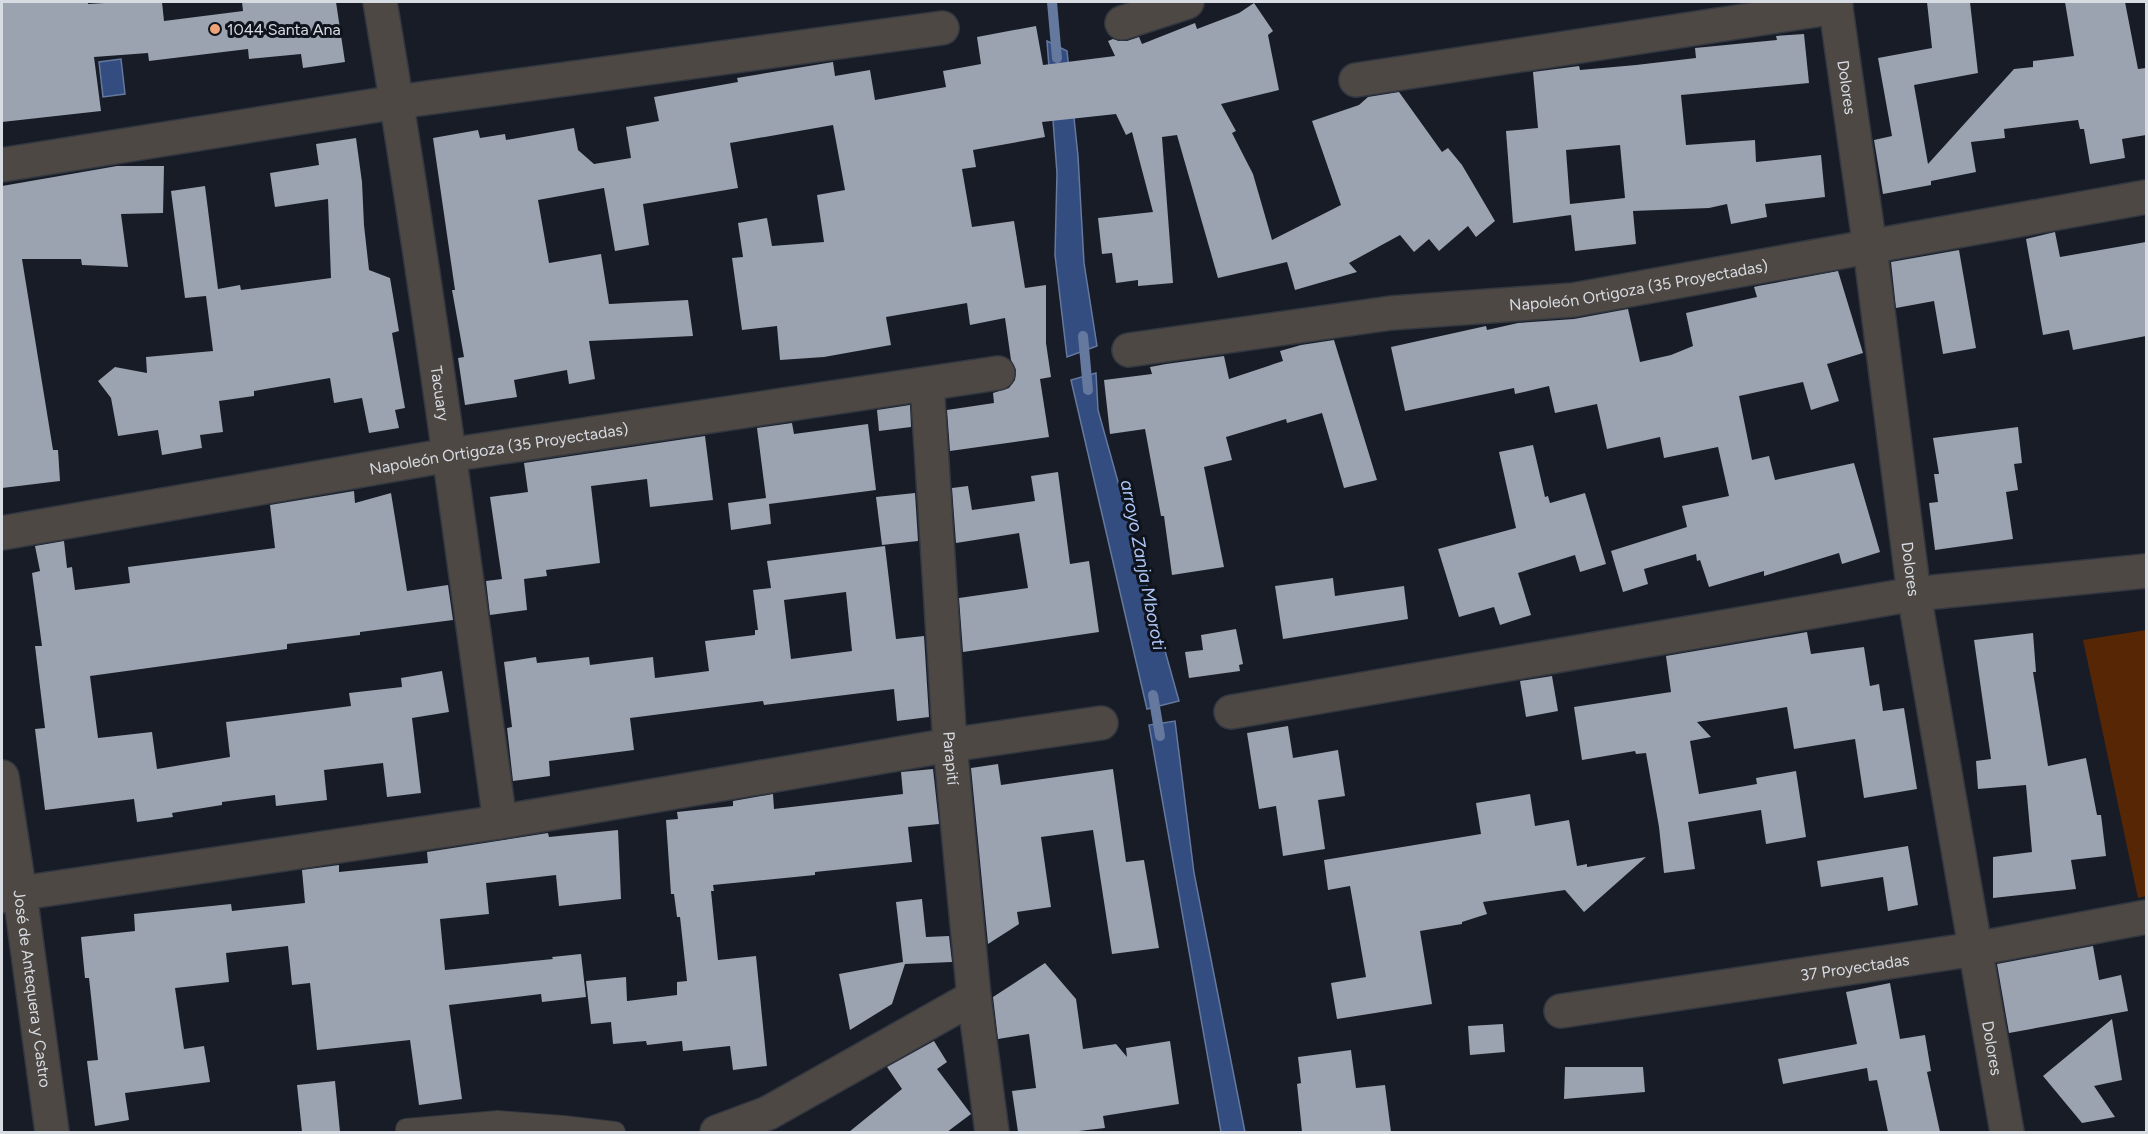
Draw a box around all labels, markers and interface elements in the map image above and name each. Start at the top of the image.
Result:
place label: 1044 Santa Ana [227,20,341,39]
marker: 1044 Santa Ana [208,22,222,36]
street label: Dolores [1833,59,1860,116]
street label: Napoleón Ortigoza (35 Proyectadas) [1509,256,1769,315]
street label: Tacuary [427,365,453,423]
street label: Napoleón Ortigoza (35 Proyectadas) [368,419,630,479]
water label: arroyo Zanja Mboroti [1116,478,1170,653]
street label: Dolores [1897,541,1923,597]
street label: Parapití [939,731,963,787]
street label: José de Antequera y Castro [10,889,55,1089]
street label: 37 Proyectadas [1799,950,1911,985]
street label: Dolores [1978,1019,2006,1077]

